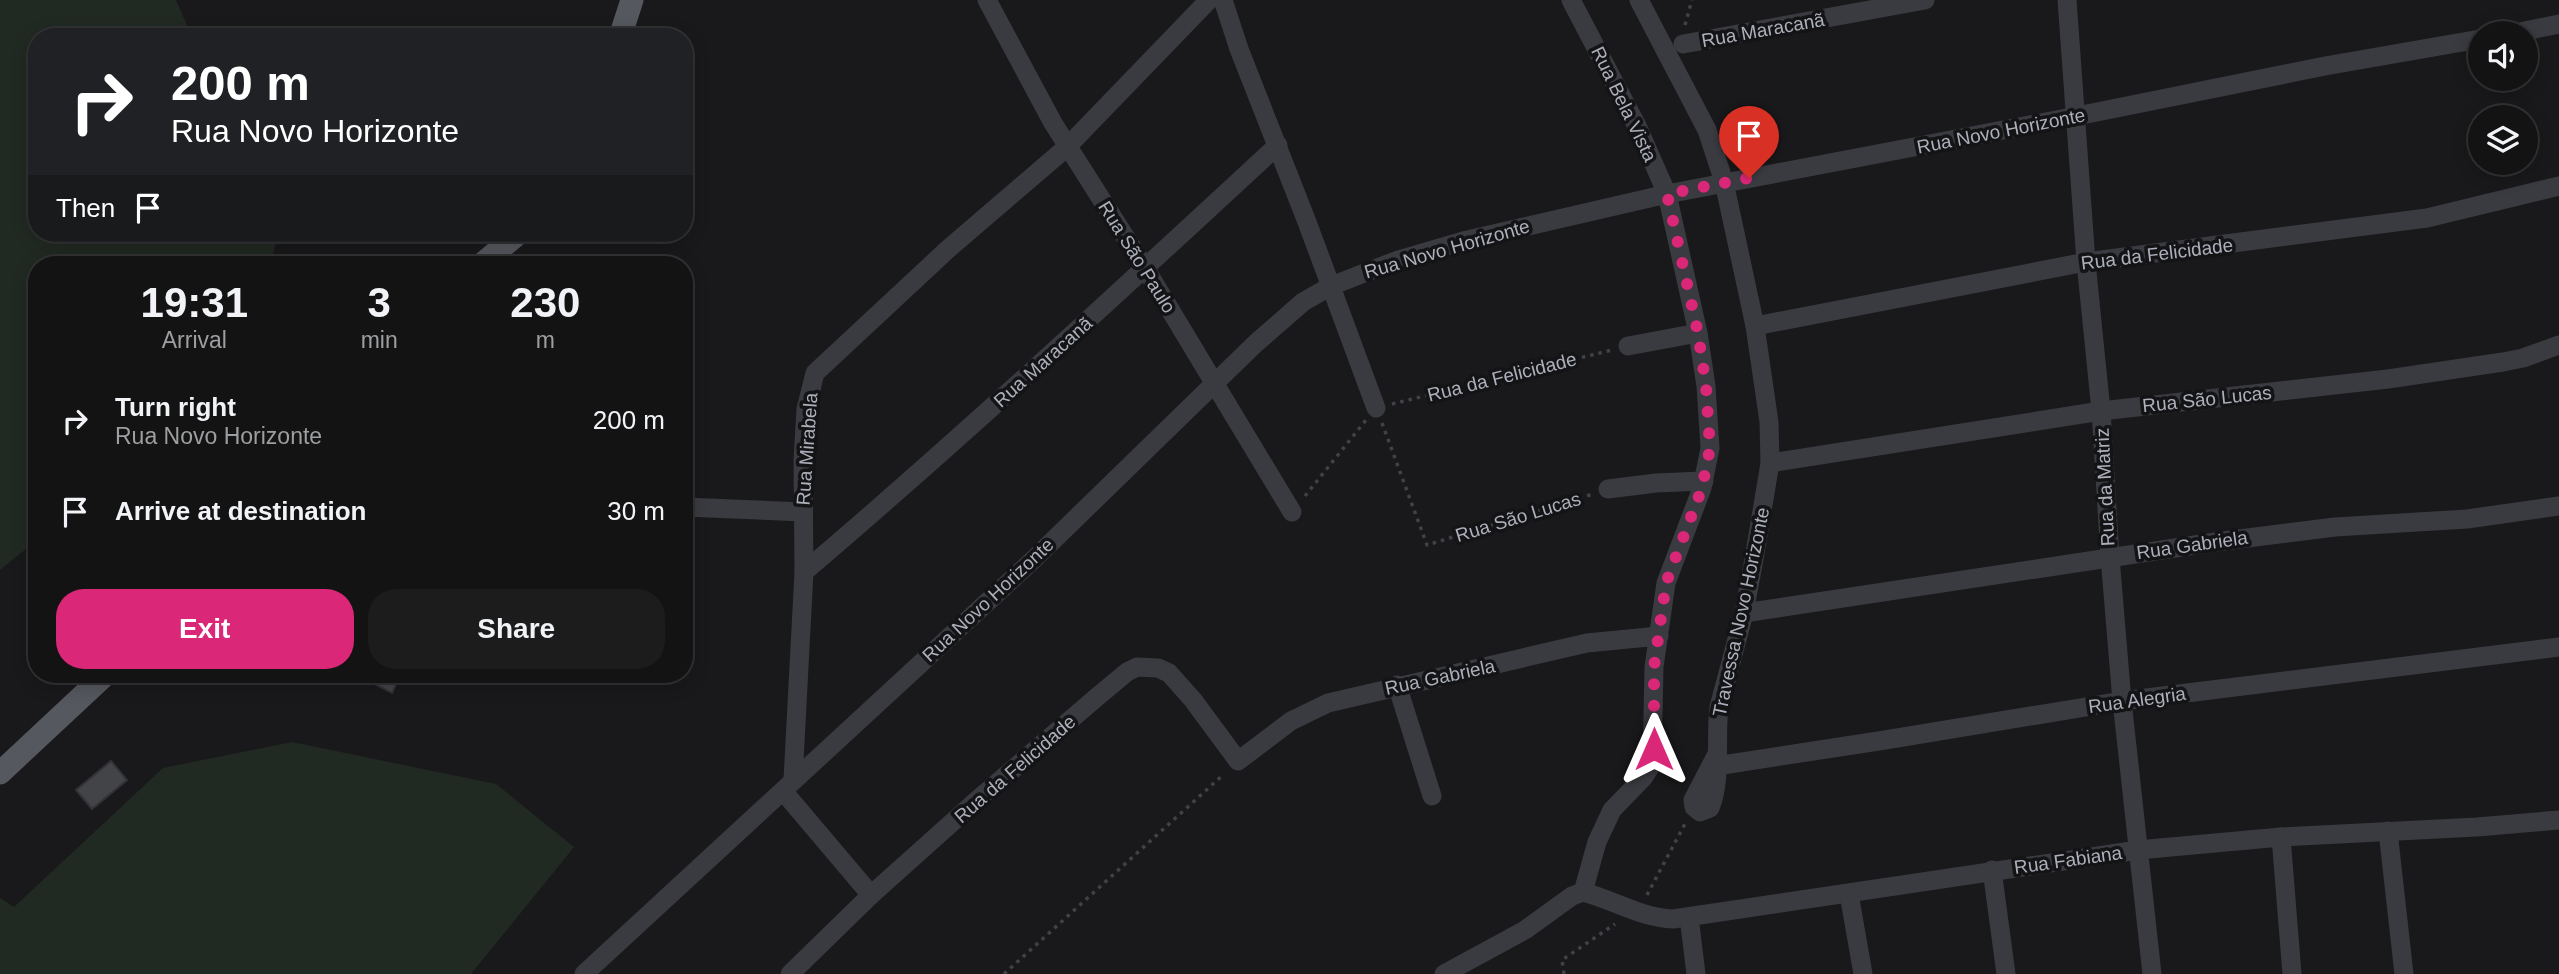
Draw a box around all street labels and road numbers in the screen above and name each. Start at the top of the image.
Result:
street label: Rua Maracanã [1700,9,1827,51]
street label: Rua Bela Vista [1587,43,1661,165]
street label: Rua Novo Horizonte [1915,104,2087,158]
street label: Rua São Paulo [1094,197,1180,317]
street label: Rua Novo Horizonte [1362,215,1532,283]
street label: Rua da Felicidade [2080,234,2234,274]
street label: Rua Maracanã [990,312,1097,411]
street label: Rua da Felicidade [1425,348,1579,406]
street label: Rua São Lucas [2141,382,2273,416]
street label: Rua Mirabela [793,391,821,506]
street label: Rua da Matriz [2091,427,2119,547]
street label: Rua São Lucas [1453,488,1583,546]
street label: Travessa Novo Horizonte [1709,505,1773,719]
street label: Rua Gabriela [2135,527,2249,563]
street label: Rua Novo Horizonte [918,534,1058,666]
street label: Rua Gabriela [1383,655,1497,699]
street label: Rua Alegria [2087,683,2188,717]
street label: Rua da Felicidade [950,711,1080,827]
street label: Rua Fabiana [2013,842,2124,878]

